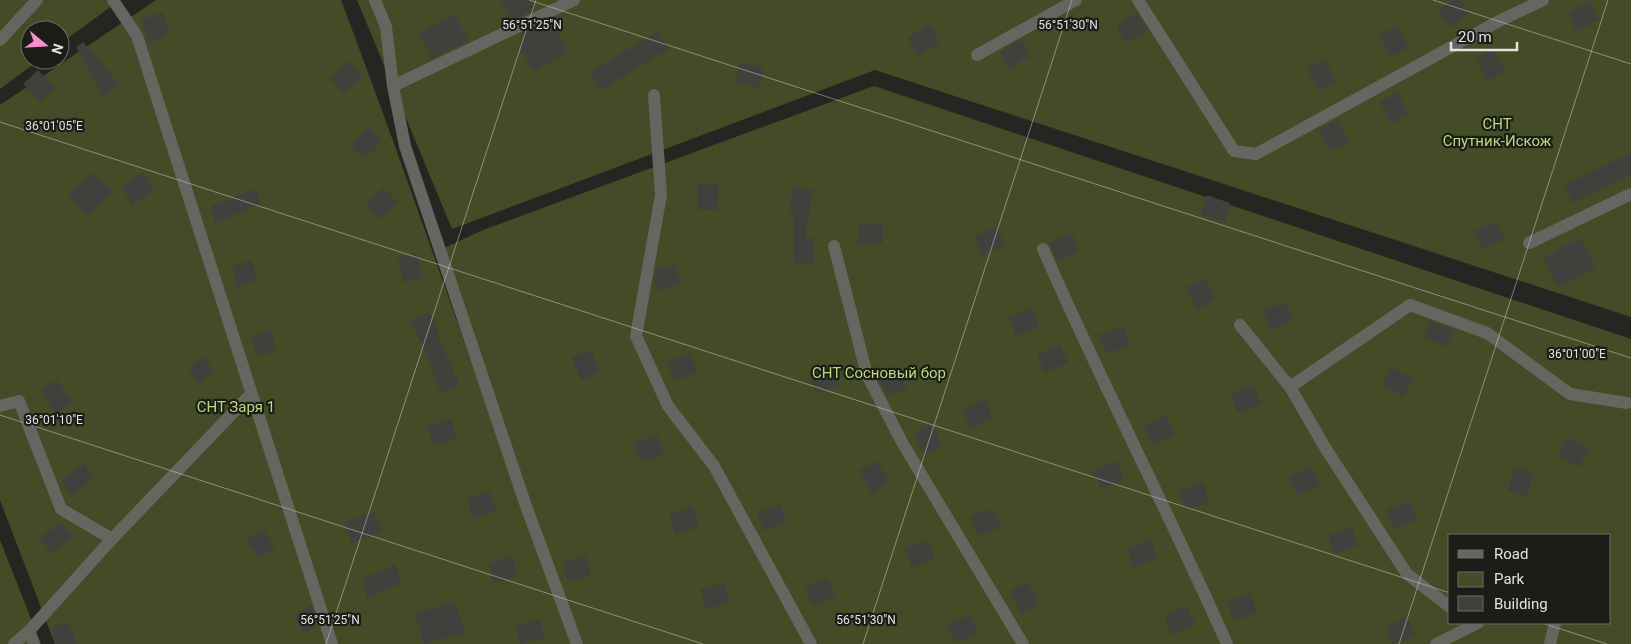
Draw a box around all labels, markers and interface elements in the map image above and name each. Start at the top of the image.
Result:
text: 56°51'25"N [502,18,562,32]
text: 56°51'30"N [1038,18,1098,32]
north arrow [20,20,70,70]
scale bar [1451,20,1517,52]
text: 20 m [1458,28,1492,46]
text: N [48,42,67,56]
park label: СНТ Спутник-Искож [1443,115,1552,150]
text: 36°01'05"E [25,119,83,133]
text: 36°01'00"E [1548,347,1606,361]
park label: СНТ Сосновый бор [812,364,946,382]
park label: СНТ Заря 1 [197,398,275,416]
text: 36°01'10"E [25,413,83,427]
legend [1448,534,1611,624]
text: Road [1494,545,1528,563]
text: Park [1494,570,1525,588]
text: Building [1494,595,1548,613]
text: 56°51'25"N [300,613,360,627]
text: 56°51'30"N [836,613,896,627]

